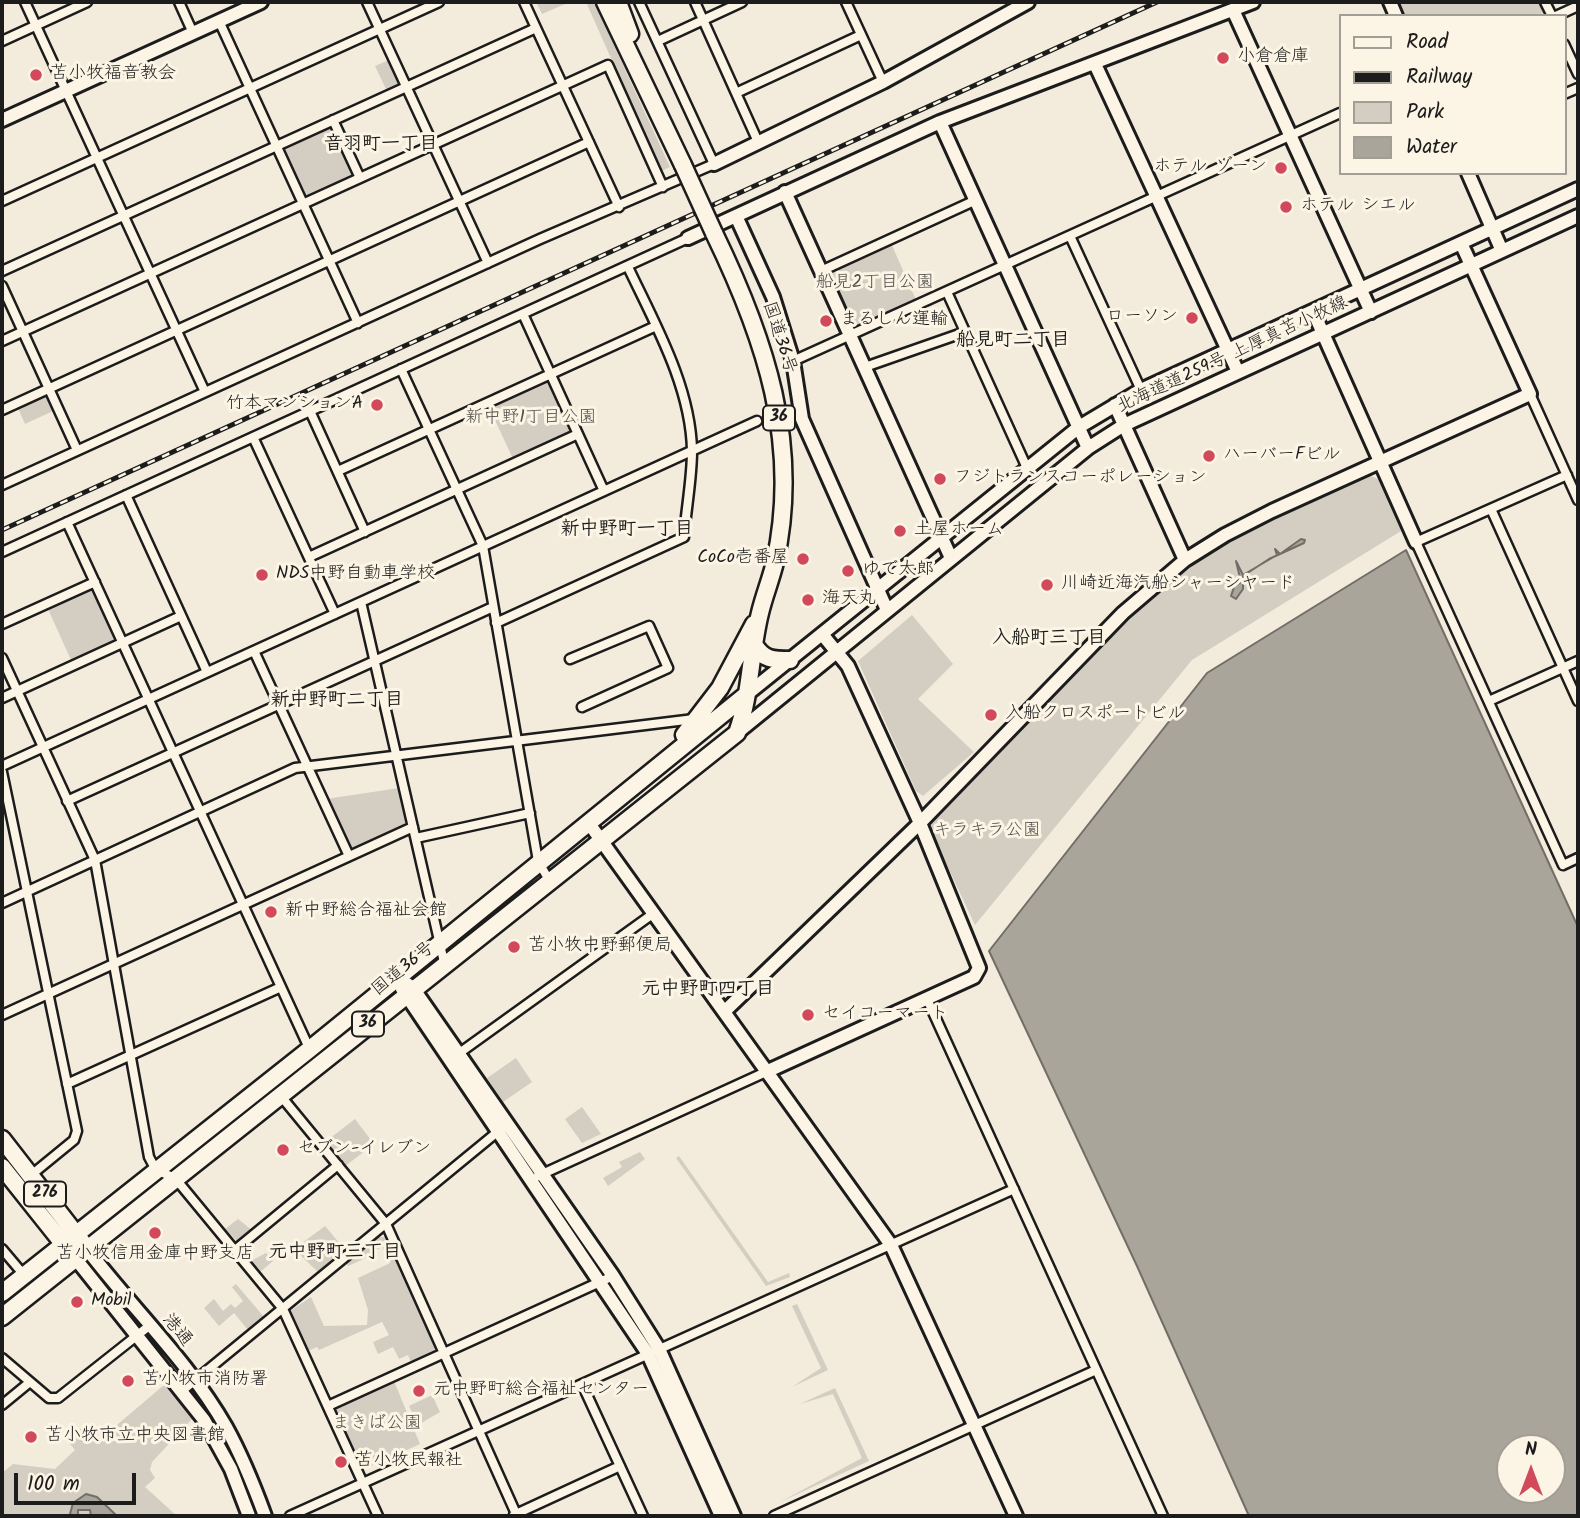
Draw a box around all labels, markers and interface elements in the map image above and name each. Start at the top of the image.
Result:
legend [1338,14,1566,175]
text: Road [1406,26,1448,59]
place label: 小倉倉庫 [1237,47,1309,69]
marker: 小倉倉庫 [1215,50,1231,66]
text: Railway [1406,61,1472,94]
place label: 苫小牧福音教会 [50,64,176,86]
marker: 苫小牧福音教会 [28,67,44,83]
text: Park [1406,96,1444,129]
text: Water [1406,131,1457,164]
district label: 音羽町一丁目 [324,135,438,157]
place label: ホテル ゾーン [1153,157,1267,179]
marker: ホテル ゾーン [1273,160,1289,176]
place label: ホテル シエル [1300,196,1415,218]
marker: ホテル シエル [1278,199,1294,215]
park label: 船見2丁目公園 [816,273,934,295]
street label: 北海道道259号 上厚真苫小牧線 [1114,293,1352,419]
street label: 国道36号 [756,299,800,377]
place label: ローソン [1106,307,1178,329]
place label: まるしん運輸 [840,310,948,332]
marker: ローソン [1184,310,1200,326]
marker: まるしん運輸 [818,313,834,329]
district label: 船見町二丁目 [956,331,1070,353]
place label: 竹本マンションA [226,394,363,416]
marker: 竹本マンションA [369,397,385,413]
road number: 36 [763,406,795,430]
park label: 新中野1丁目公園 [465,408,597,430]
place label: ハーバーFビル [1223,445,1340,467]
marker: ハーバーFビル [1201,448,1217,464]
place label: フジトランスコーポレーション [954,468,1207,490]
marker: フジトランスコーポレーション [932,471,948,487]
district label: 新中野町一丁目 [561,520,693,542]
place label: 土屋ホーム [914,520,1004,542]
marker: 土屋ホーム [892,523,908,539]
place label: CoCo壱番屋 [697,548,789,570]
marker: CoCo壱番屋 [795,551,811,567]
place label: ゆで太郎 [862,560,934,582]
marker: ゆで太郎 [840,563,856,579]
place label: NDS中野自動車学校 [276,564,435,586]
marker: NDS中野自動車学校 [254,567,270,583]
place label: 川崎近海汽船シャーシヤード [1061,574,1295,596]
marker: 川崎近海汽船シャーシヤード [1039,577,1055,593]
place label: 海天丸 [822,589,876,611]
marker: 海天丸 [800,592,816,608]
district label: 入船町三丁目 [992,629,1106,651]
district label: 新中野町二丁目 [271,691,403,713]
place label: 入船クロスポートビル [1005,704,1185,726]
marker: 入船クロスポートビル [983,707,999,723]
park label: キラキラ公園 [933,821,1041,843]
place label: 新中野総合福祉会館 [285,901,447,923]
marker: 新中野総合福祉会館 [263,904,279,920]
place label: 苫小牧中野郵便局 [528,936,672,958]
street label: 国道36号 [368,938,440,1002]
marker: 苫小牧中野郵便局 [506,939,522,955]
district label: 元中野町四丁目 [642,980,774,1002]
place label: セイコーマート [822,1004,948,1026]
marker: セイコーマート [800,1007,816,1023]
road number: 36 [352,1012,384,1036]
place label: セブン-イレブン [297,1139,431,1161]
marker: セブン-イレブン [275,1142,291,1158]
road number: 276 [24,1182,66,1206]
marker: 苫小牧信用金庫中野支店 [147,1225,163,1241]
district label: 元中野町三丁目 [269,1243,401,1265]
place label: 苫小牧信用金庫中野支店 [56,1244,254,1266]
place label: Mobil [91,1291,131,1313]
marker: Mobil [69,1294,85,1310]
street label: 港通 [156,1310,196,1352]
place label: 苫小牧市消防署 [142,1370,268,1392]
marker: 苫小牧市消防署 [120,1373,136,1389]
place label: 元中野町総合福祉センター [433,1380,649,1402]
marker: 元中野町総合福祉センター [411,1383,427,1399]
park label: まきば公園 [332,1414,422,1436]
place label: 苫小牧市立中央図書館 [45,1426,225,1448]
marker: 苫小牧市立中央図書館 [23,1429,39,1445]
north arrow [1496,1434,1566,1504]
text: N [1525,1435,1537,1465]
place label: 苫小牧民報社 [355,1451,463,1473]
marker: 苫小牧民報社 [333,1454,349,1470]
scale bar [18,1458,140,1502]
text: 100 m [27,1468,80,1501]

